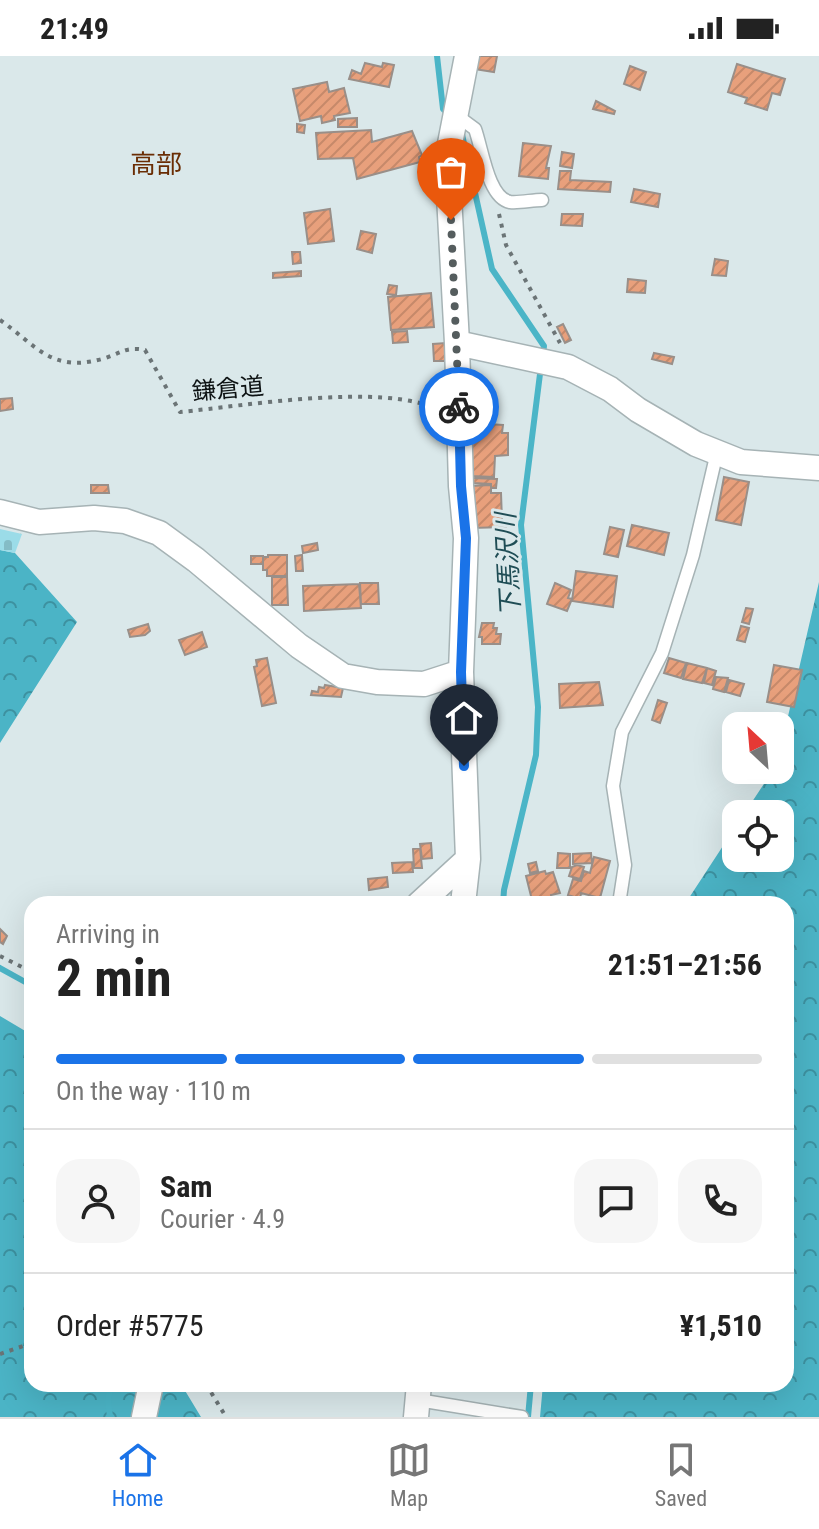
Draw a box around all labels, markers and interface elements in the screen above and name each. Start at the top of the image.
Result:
text: 21:49 [40,11,109,46]
pin [417,138,485,220]
district label: 高部 [130,149,182,179]
icon: bag [429,150,473,194]
courier [419,367,499,447]
street label: 鎌倉道 [191,372,265,406]
icon: bike [437,385,481,429]
water label: 下馬沢川 [490,509,526,618]
pin [430,684,498,766]
icon: home [442,696,486,740]
north arrow [722,712,794,784]
map controls [722,712,794,872]
button: locate [722,800,794,872]
text: Arriving in [56,919,160,949]
text: 21:51–21:56 [608,947,762,982]
text: 2 min [56,948,172,1009]
text: On the way · 110 m [56,1076,251,1106]
button: person [56,1159,140,1243]
button: chat [574,1159,658,1243]
button: phone [678,1159,762,1243]
text: Sam [160,1169,213,1204]
text: Courier · 4.9 [160,1204,285,1234]
text: Order #5775 [56,1308,204,1343]
text: ¥1,510 [680,1308,762,1343]
tab: Home [112,1438,163,1511]
tab: Map [387,1438,431,1511]
tab: Saved [655,1438,707,1511]

